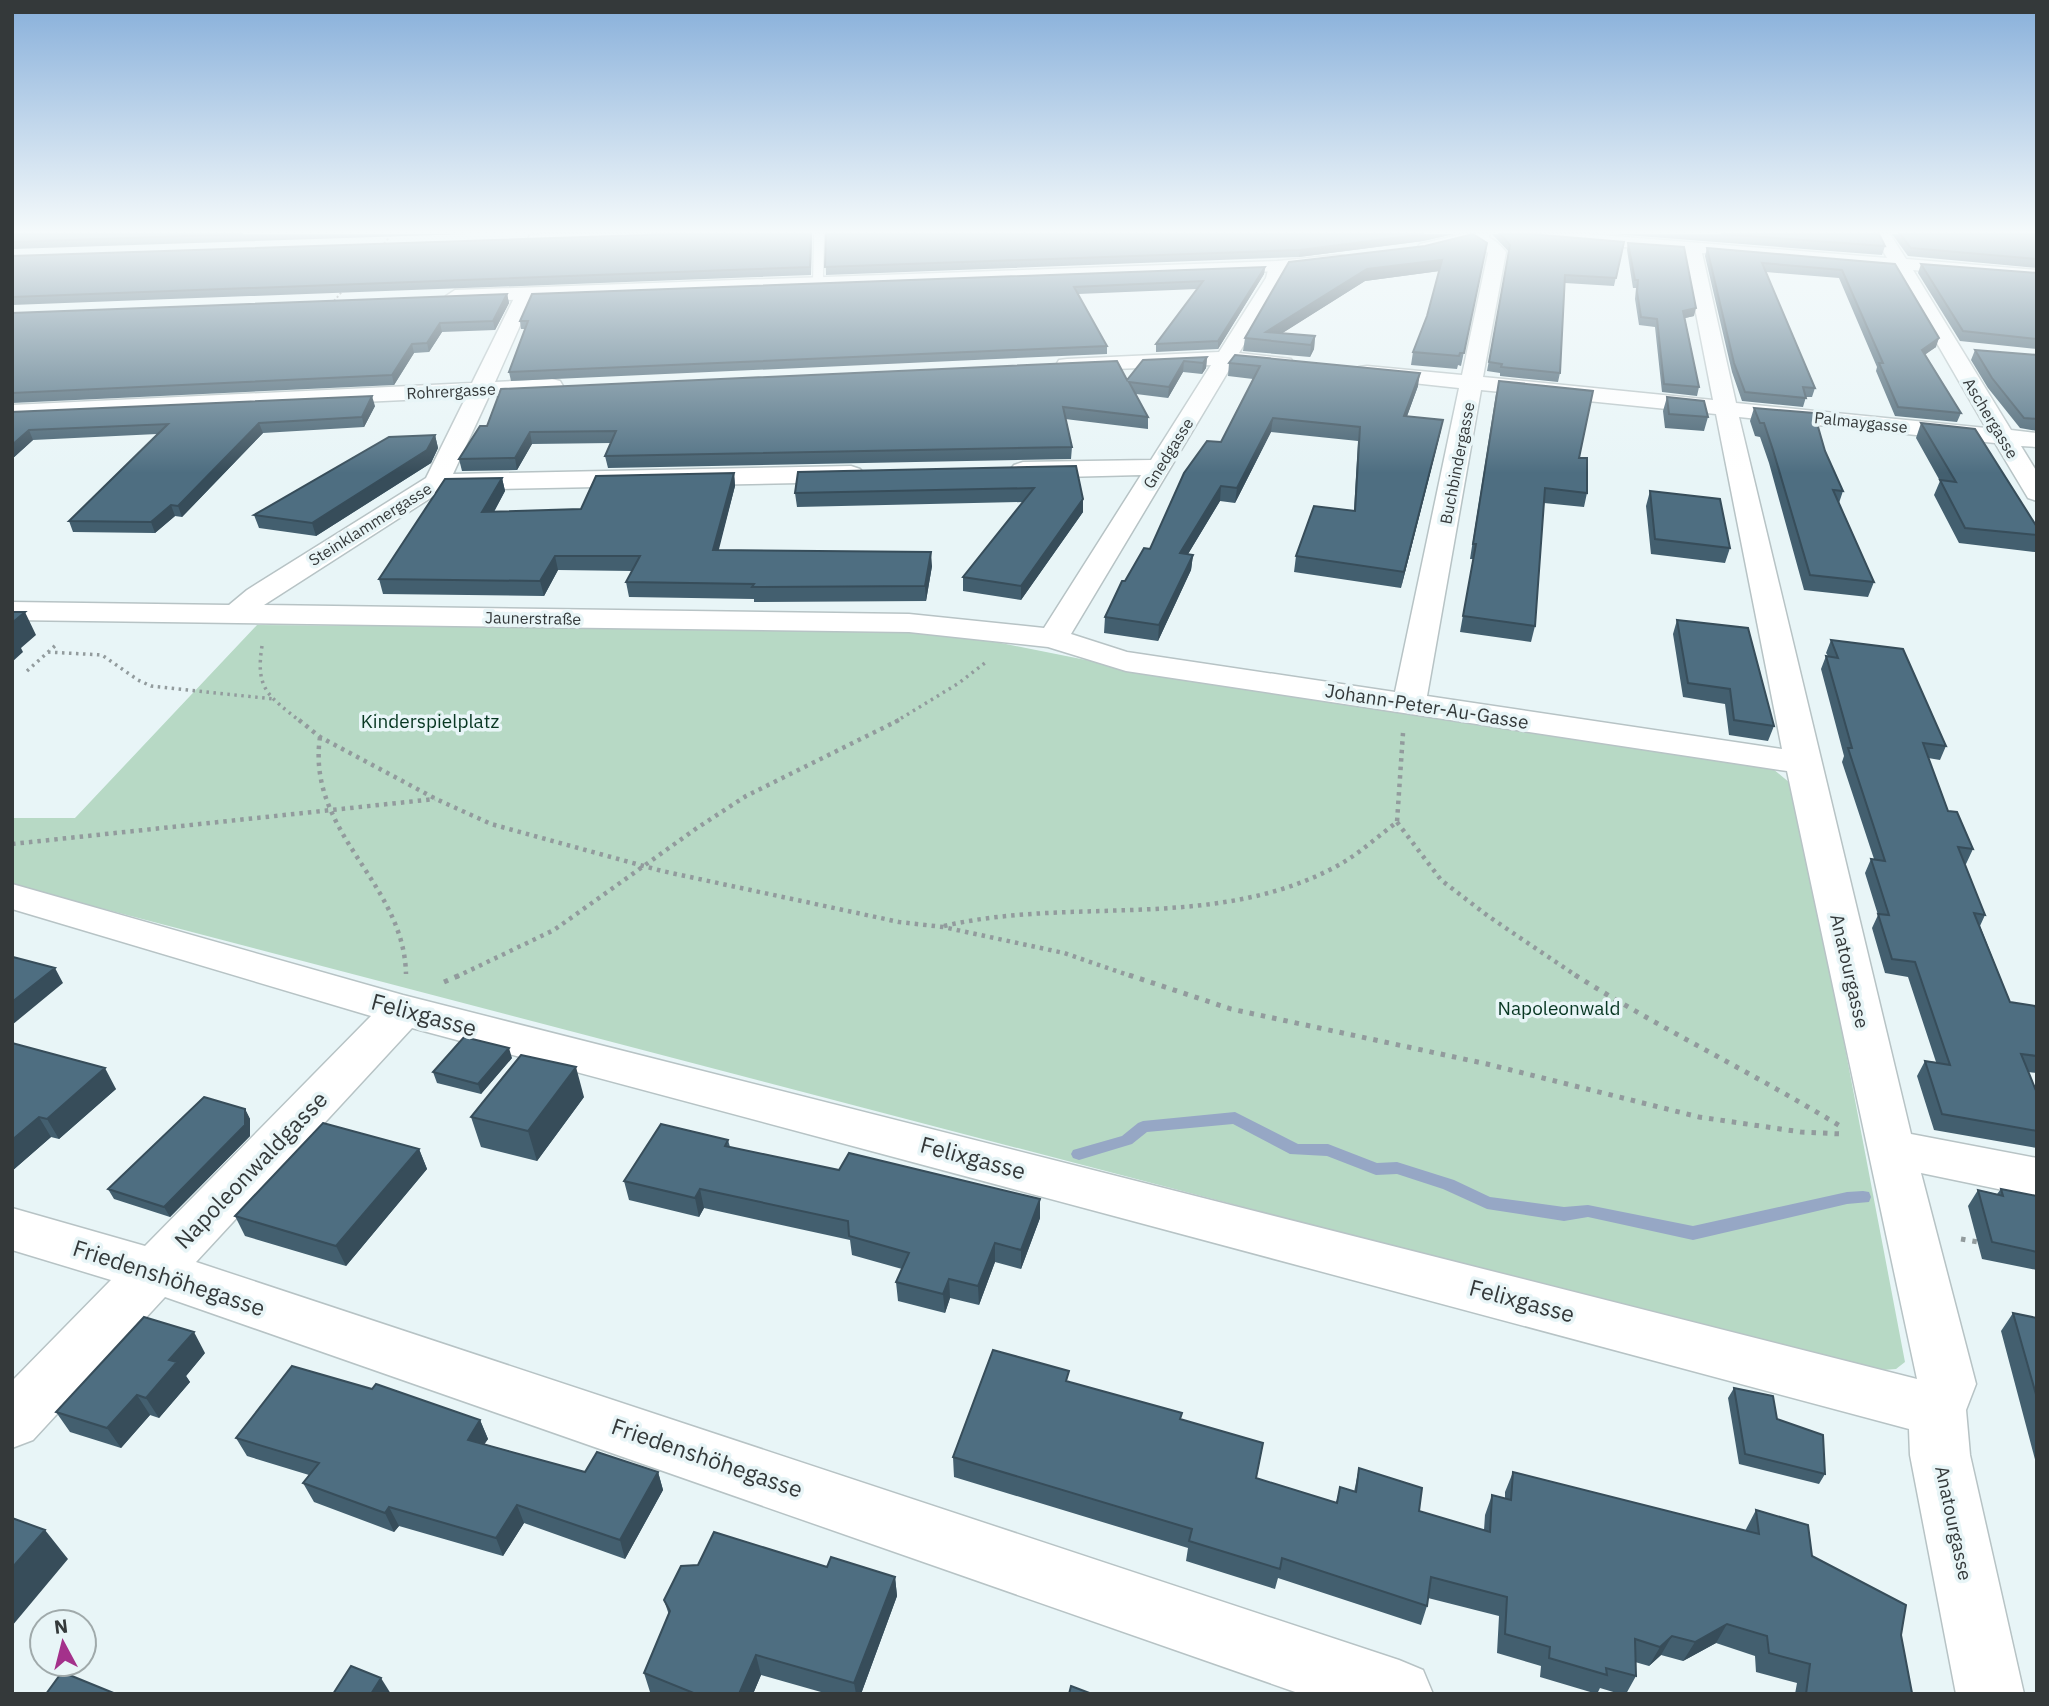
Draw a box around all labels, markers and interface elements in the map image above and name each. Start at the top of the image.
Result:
street label: Aschergasse [1959,374,2023,462]
street label: Rohrergasse [406,379,496,403]
street label: Buchbindergasse [1435,400,1479,526]
street label: Palmaygasse [1813,407,1909,437]
street label: Gnedgasse [1138,414,1198,492]
street label: Steinklammergasse [305,478,435,570]
street label: Jaunerstraße [485,607,581,629]
street label: Johann-Peter-Au-Gasse [1323,678,1531,734]
park label: Kinderspielplatz [361,709,499,733]
street label: Anatourgasse [1825,911,1875,1031]
street label: Felixgasse [368,986,480,1042]
park label: Napoleonwald [1498,996,1620,1020]
street label: Napoleonwaldgasse [167,1084,333,1255]
street label: Felixgasse [917,1129,1029,1185]
street label: Friedenshöhegasse [69,1232,269,1322]
street label: Felixgasse [1466,1272,1578,1328]
street label: Friedenshöhegasse [608,1410,807,1504]
street label: Anatourgasse [1930,1463,1978,1583]
north arrow [28,1608,98,1678]
text: N [53,1613,69,1639]

